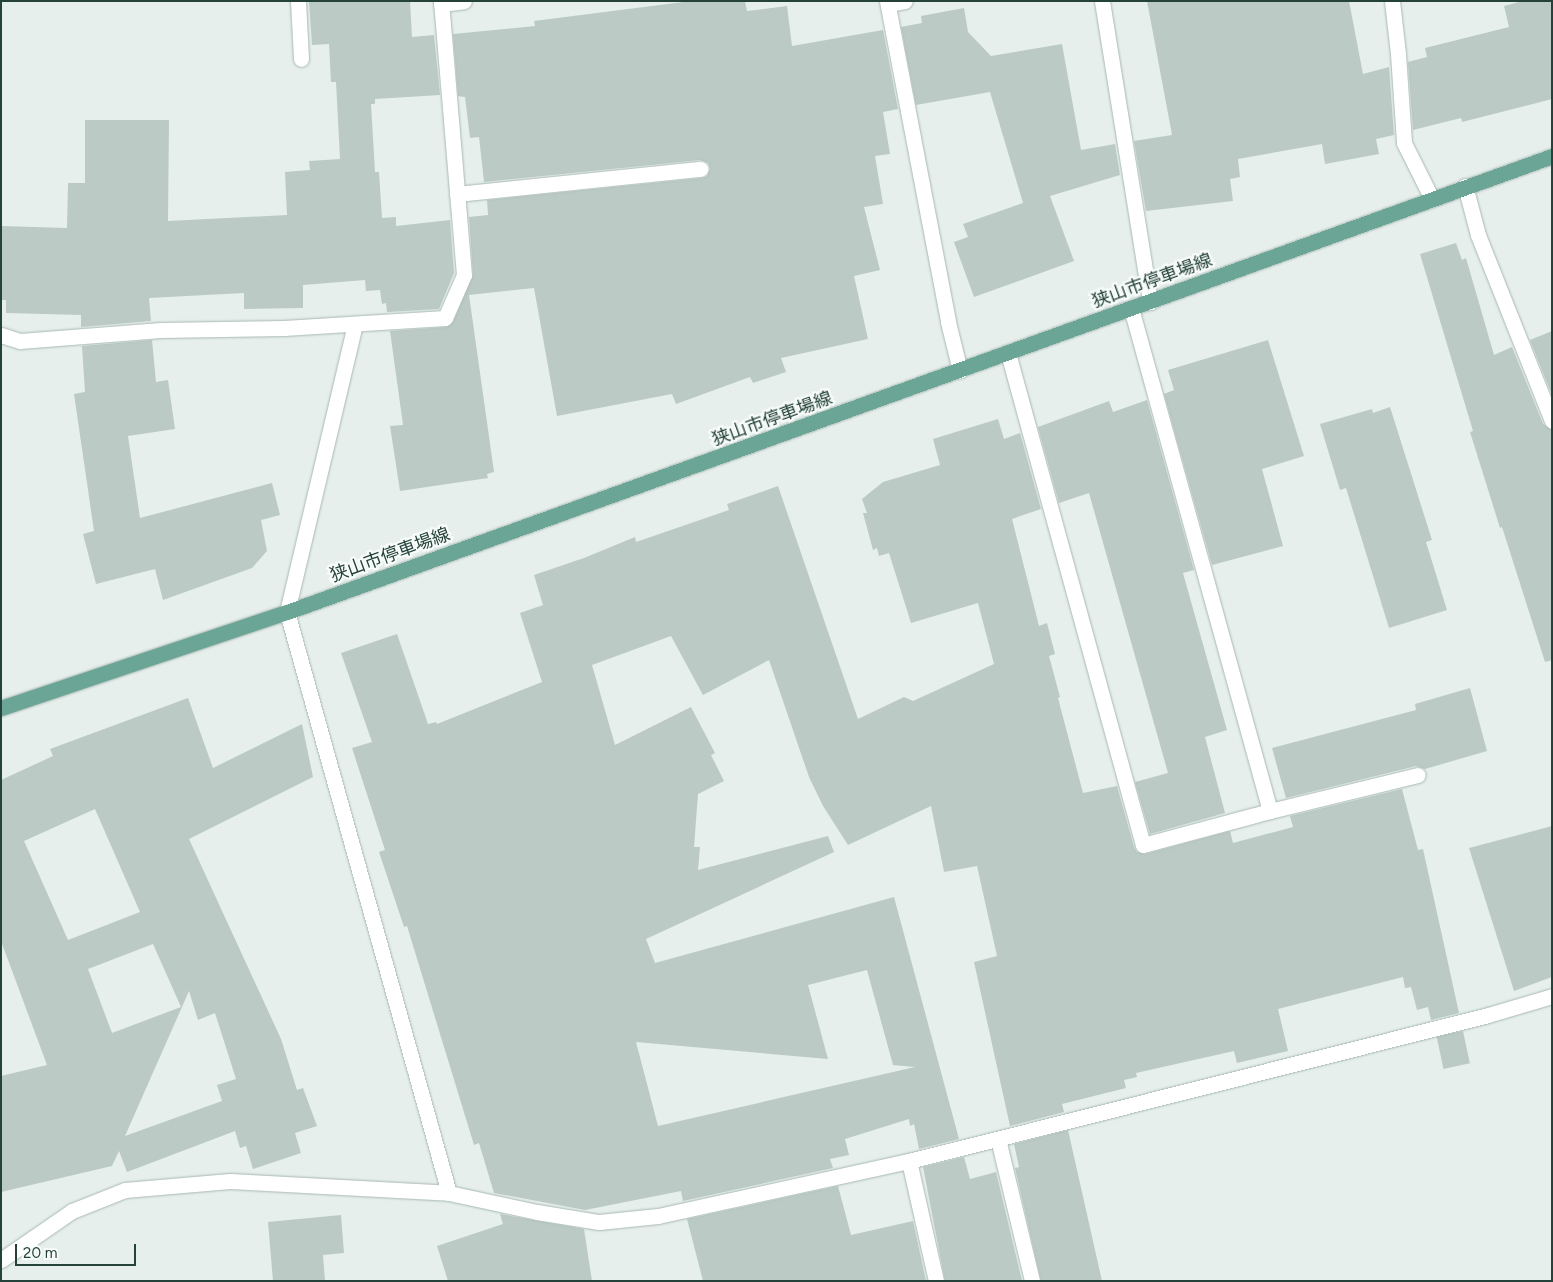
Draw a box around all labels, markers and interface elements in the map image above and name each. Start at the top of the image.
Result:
street label: 狭山市停車場線 [1089,249,1215,313]
street label: 狭山市停車場線 [709,387,835,451]
street label: 狭山市停車場線 [327,523,453,587]
scale bar [18,1234,139,1266]
text: 20 m [23,1244,57,1262]

